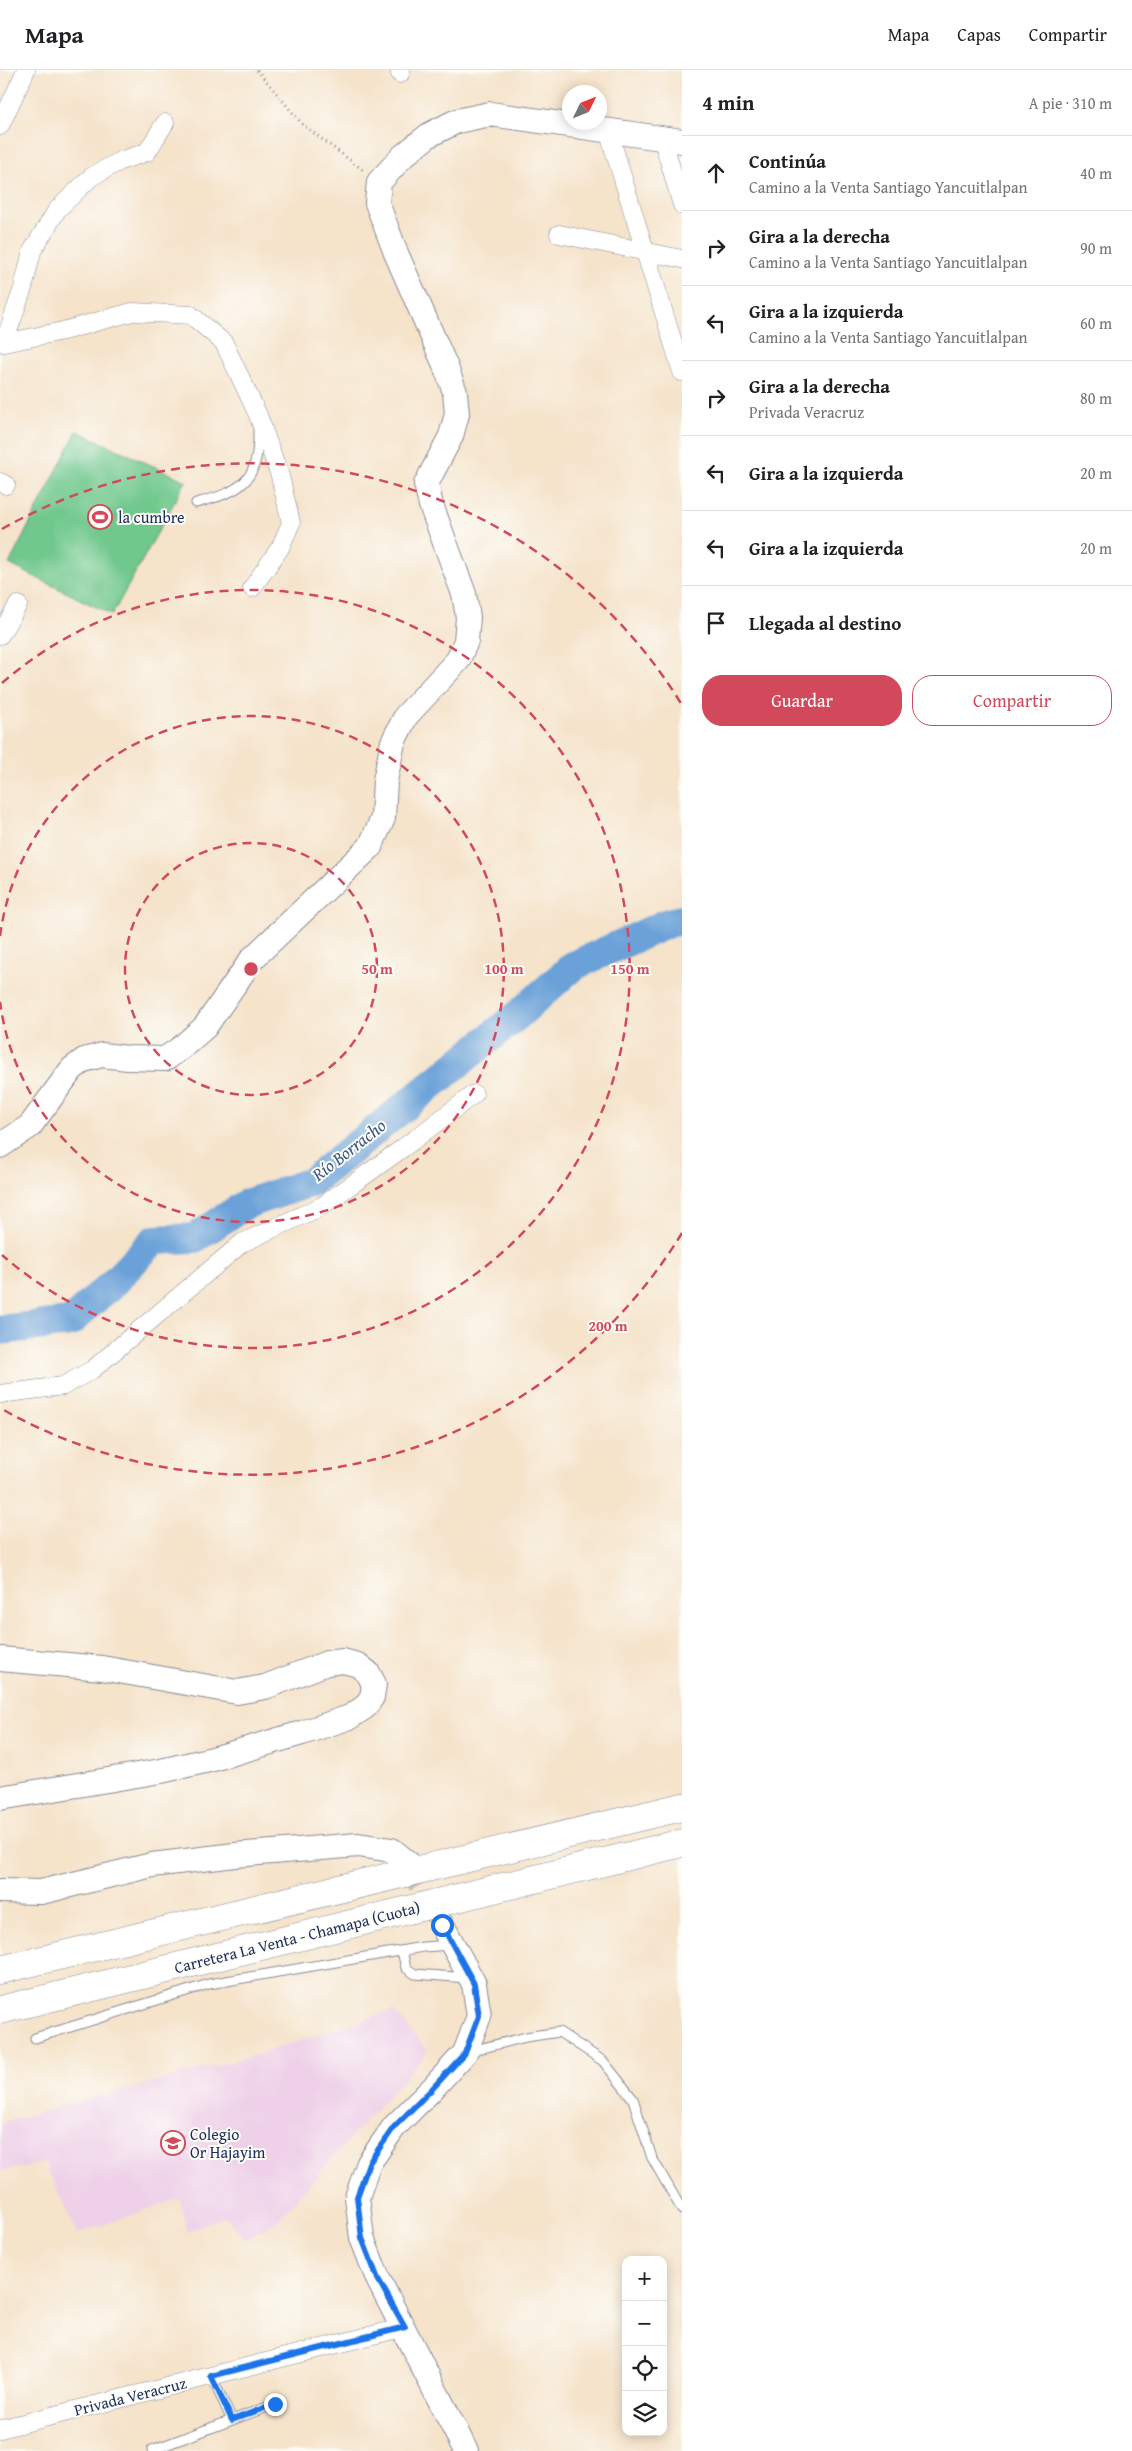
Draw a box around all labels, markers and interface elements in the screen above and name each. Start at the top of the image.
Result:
text: Mapa [25,17,84,52]
text: Mapa [888,21,929,48]
text: Capas [957,21,1001,48]
text: Compartir [1029,21,1107,48]
north arrow [562,85,607,130]
text: 4 min [702,87,754,118]
text: A pie · 310 m [1029,91,1112,115]
text: Continúa [749,147,826,175]
icon: ahead [702,159,730,187]
text: 40 m [1080,161,1112,185]
text: Camino a la Venta Santiago Yancuitlalpan [749,175,1027,199]
text: Gira a la derecha [749,222,890,250]
icon: right [702,234,730,262]
text: 90 m [1080,236,1112,260]
text: Camino a la Venta Santiago Yancuitlalpan [749,250,1027,274]
text: Gira a la izquierda [749,297,904,325]
icon: left [702,309,730,337]
text: 60 m [1080,311,1112,335]
text: Camino a la Venta Santiago Yancuitlalpan [749,325,1027,349]
text: Gira a la derecha [749,372,890,400]
icon: right [702,384,730,412]
text: 80 m [1080,386,1112,410]
text: Privada Veracruz [749,400,864,424]
icon: left [702,459,730,487]
text: Gira a la izquierda [749,459,904,487]
text: 20 m [1080,461,1112,485]
sports icon: la cumbre [87,504,113,530]
place label: la cumbre [118,505,185,529]
icon: left [702,534,730,562]
text: Gira a la izquierda [749,534,904,562]
text: 20 m [1080,536,1112,560]
icon: arrive [702,609,730,637]
text: Llegada al destino [749,609,901,637]
button: Guardar [702,675,902,726]
button: Compartir [912,675,1112,726]
text: 50 m [361,958,393,979]
text: 100 m [484,958,524,979]
text: 150 m [610,958,650,979]
centre of rings [242,960,260,978]
water label: Río Borracho [305,1112,392,1188]
text: 200 m [588,1315,628,1336]
street label: Carretera La Venta - Chamapa (Cuota) [172,1895,422,1979]
route start [431,1914,454,1937]
place label: Colegio Or Hajayim [190,2122,265,2164]
school or university icon: Colegio Or Hajayim [160,2130,186,2156]
map controls [622,2256,667,2436]
button: + [622,2256,667,2301]
button: − [622,2301,667,2346]
button: locate [622,2346,667,2391]
street label: Privada Veracruz [71,2370,189,2422]
button: layers [622,2391,667,2436]
route end [264,2393,287,2416]

